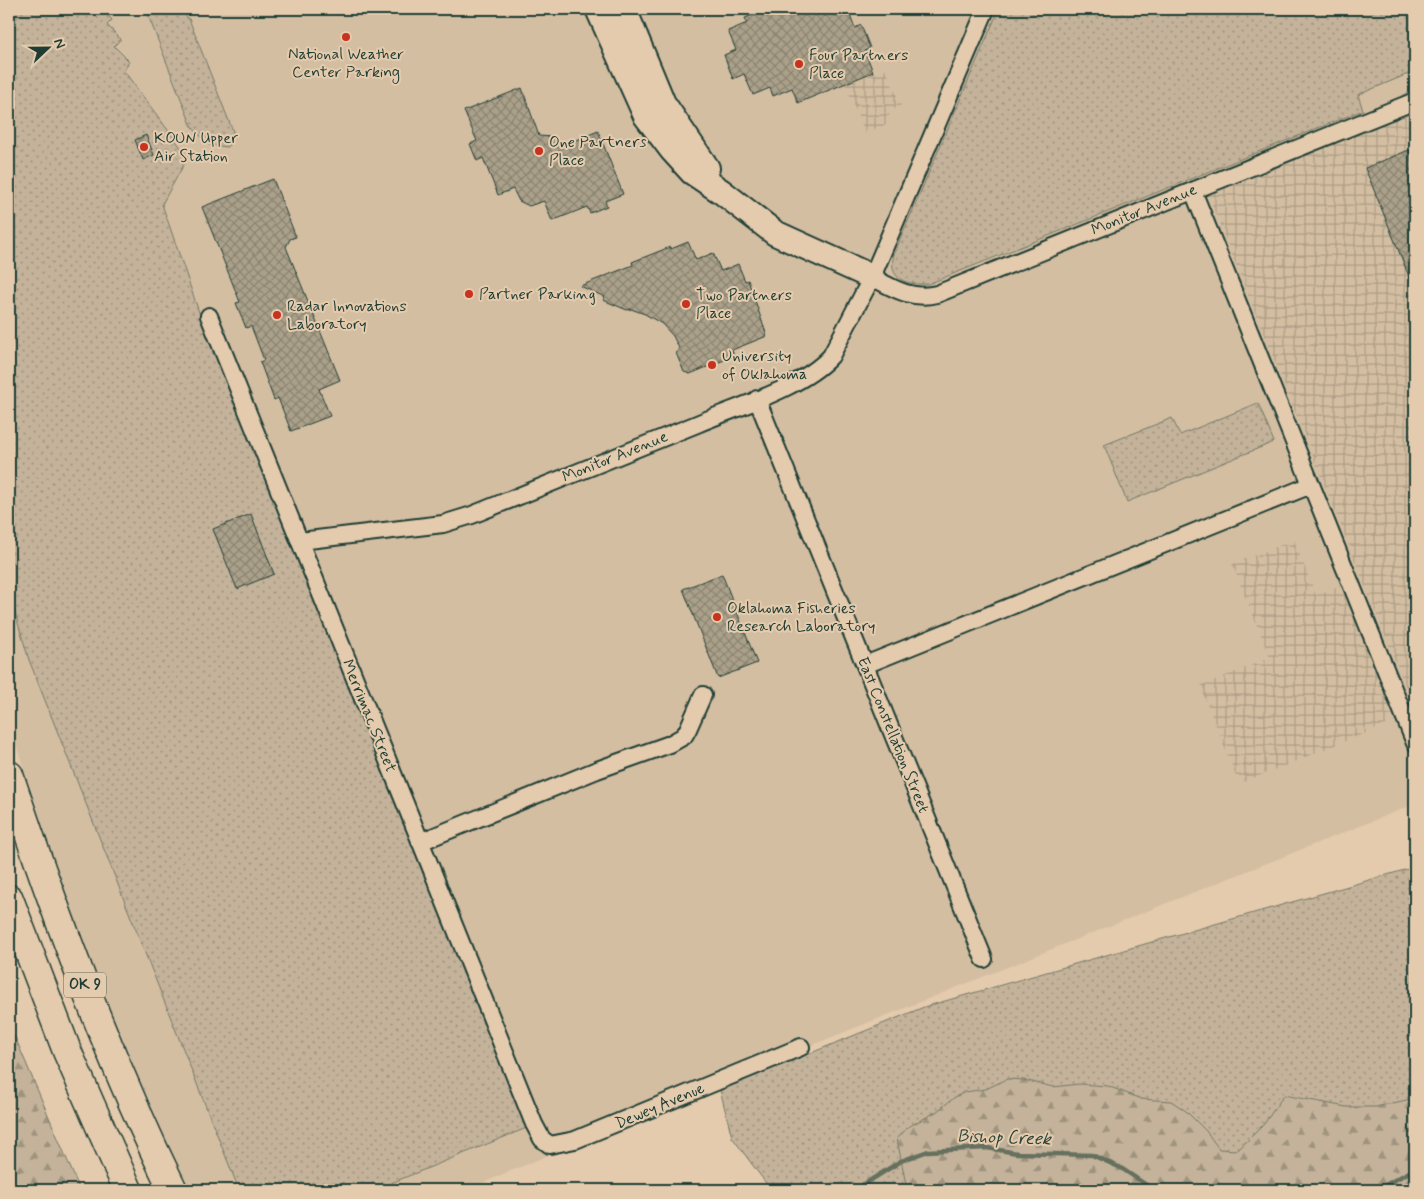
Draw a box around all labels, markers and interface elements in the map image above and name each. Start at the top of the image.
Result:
north arrow [22,22,72,72]
marker: National Weather Center Parking [340,31,352,43]
text: N [49,36,69,51]
place label: National Weather Center Parking [288,44,404,84]
place label: Four Partners Place [809,45,908,84]
marker: Four Partners Place [793,58,805,70]
place label: KOUN Upper Air Station [154,128,238,167]
place label: One Partners Place [549,132,646,171]
marker: KOUN Upper Air Station [138,141,150,153]
marker: One Partners Place [533,145,545,157]
street label: Monitor Avenue [1088,179,1200,241]
place label: Partner Parking [479,284,596,305]
place label: Two Partners Place [696,285,792,324]
marker: Partner Parking [463,288,475,300]
place label: Radar Innovations Laboratory [287,296,407,335]
marker: Two Partners Place [680,298,692,310]
marker: Radar Innovations Laboratory [271,309,283,321]
place label: University of Oklahoma [722,346,807,385]
marker: University of Oklahoma [706,359,718,371]
street label: Monitor Avenue [559,426,671,488]
place label: Oklahoma Fisheries Research Laboratory [727,598,875,637]
marker: Oklahoma Fisheries Research Laboratory [711,611,723,623]
street label: East Constellation Street [852,654,934,816]
street label: Merrimac Street [337,656,401,776]
road number: OK 9 [64,972,106,998]
street label: Dewey Avenue [612,1078,708,1134]
water label: Bishop Creek [957,1124,1052,1152]

